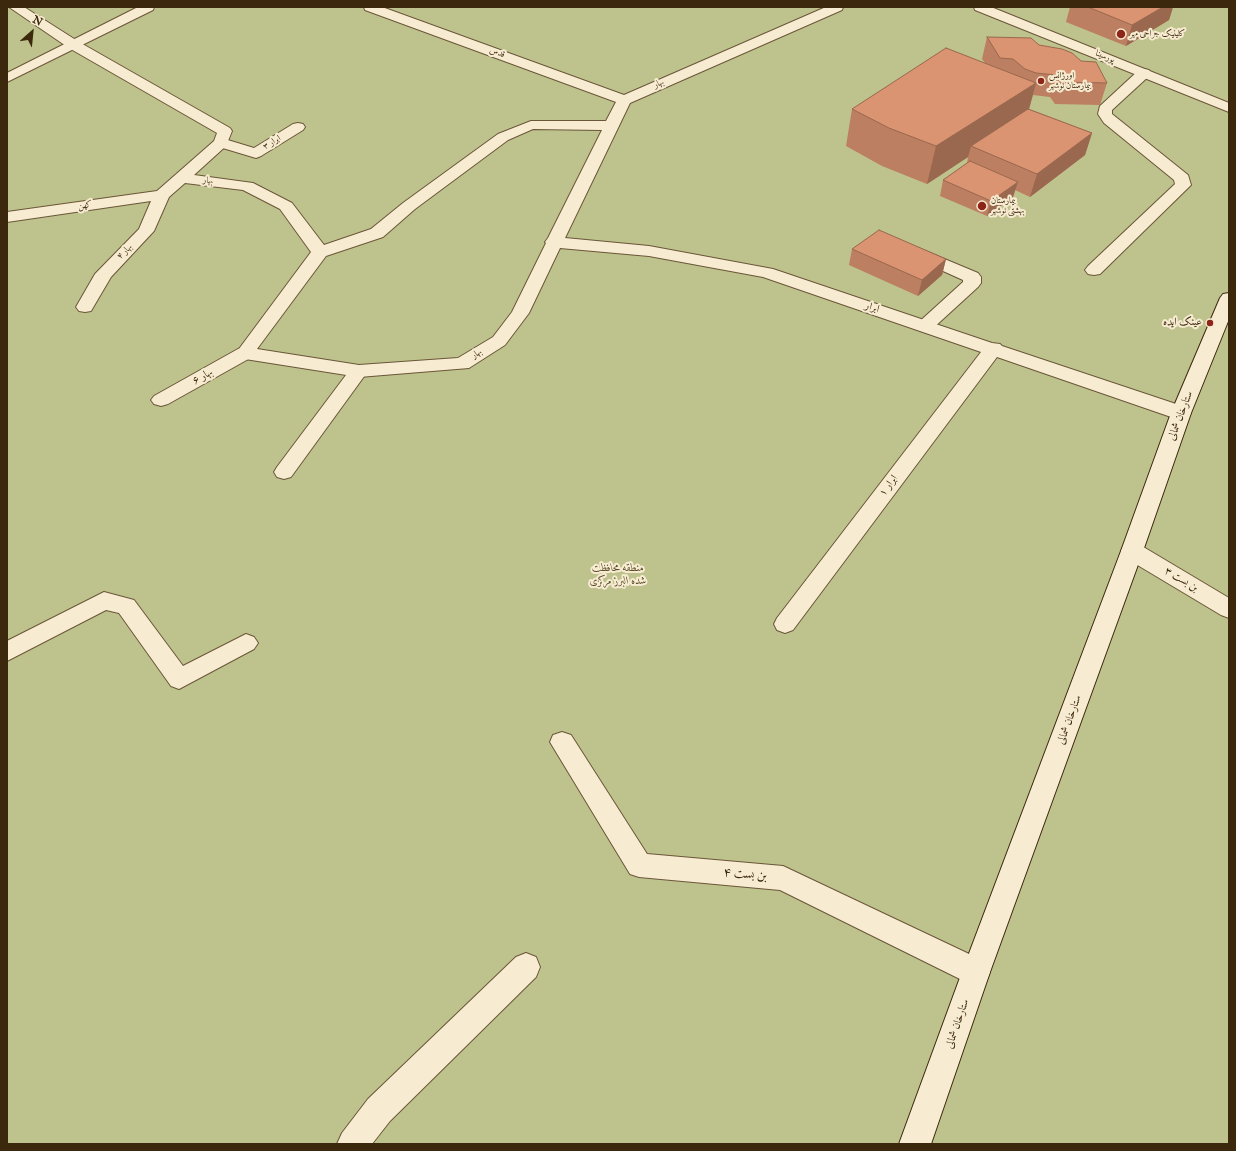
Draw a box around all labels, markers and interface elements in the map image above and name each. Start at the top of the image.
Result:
north arrow [12,12,52,52]
text: N [30,13,45,30]
marker: کلینیک جراحی مهر [1115,28,1127,40]
place label: کلینیک جراحی مهر [1130,29,1185,39]
street label: قدس [488,45,506,61]
street label: پورسینا [1094,48,1116,66]
place label: اورژانس بیمارستان نوشهر [1049,71,1091,92]
marker: اورژانس بیمارستان نوشهر [1036,76,1046,86]
street label: بهار [652,77,666,91]
street label: ابرار ۳ [261,133,283,153]
street label: بهار [202,175,214,187]
place label: بیمارستان بهشتی نوشهر [991,196,1025,217]
street label: کهن [77,200,93,212]
marker: بیمارستان بهشتی نوشهر [976,200,988,212]
street label: بهار ۴ [115,242,135,262]
street label: ابرار [863,299,881,317]
place label: عینک ایده [1163,316,1202,330]
marker: عینک ایده [1205,318,1215,328]
street label: بهار [470,347,484,361]
street label: بهار ۶ [190,366,216,388]
street label: ستارخان شمالی [1166,389,1196,443]
street label: ابرار ۱ [877,473,901,499]
park label: منطقه محافظت شده البرز مرکزی [589,562,647,588]
street label: بن بست ۳ [1162,565,1200,595]
street label: ستارخان شمالی [1055,693,1085,747]
street label: بن بست ۴ [723,865,767,885]
street label: ستارخان شمالی [943,997,973,1051]

